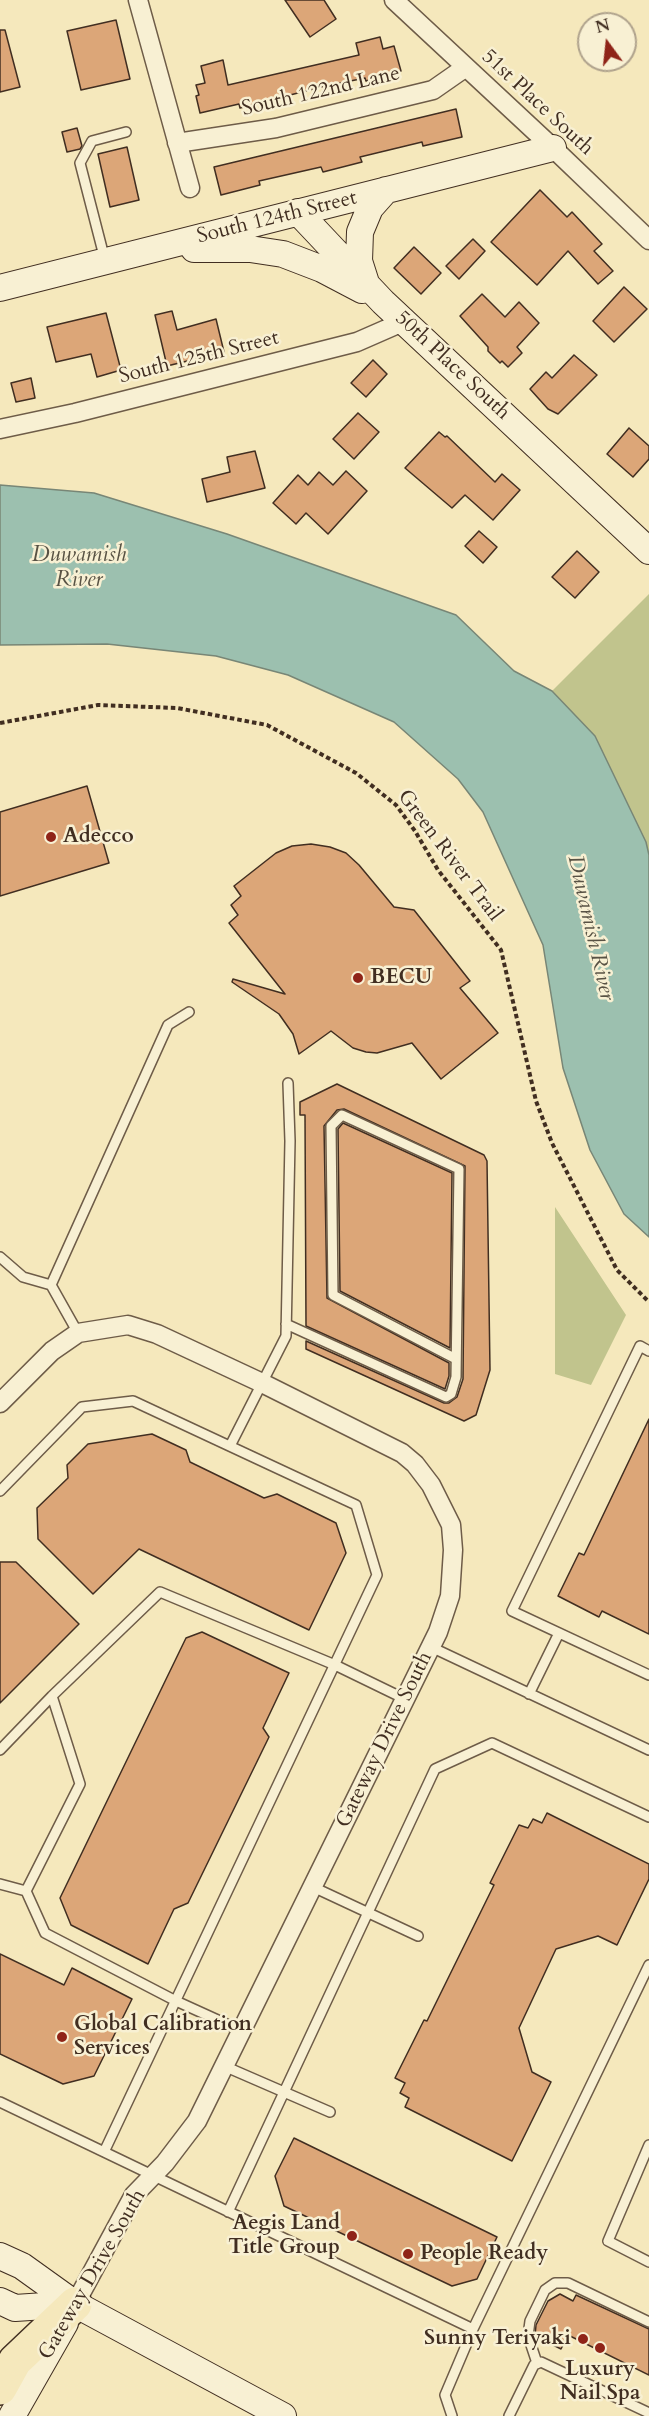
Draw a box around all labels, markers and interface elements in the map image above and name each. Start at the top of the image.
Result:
north arrow [577,12,637,72]
text: N [593,14,612,39]
street label: 51st Place South [476,45,598,161]
street label: South 122nd Lane [240,62,402,122]
street label: South 124th Street [194,186,360,250]
street label: 50th Place South [389,306,515,426]
street label: South 125th Street [116,326,282,390]
water label: Duwamish River [32,543,126,594]
street label: Green River Trail [391,785,507,927]
place label: Adecco [63,824,134,850]
marker: Adecco [44,830,58,844]
water label: Duwamish River [560,853,620,1003]
place label: BECU [370,965,432,991]
marker: BECU [351,971,365,985]
street label: Gateway Drive South [331,1648,439,1832]
place label: Global Calibration Services [74,2012,252,2062]
marker: Global Calibration Services [55,2030,69,2044]
street label: Gateway Drive South [34,2185,152,2365]
place label: Aegis Land Title Group [228,2211,340,2261]
marker: Aegis Land Title Group [345,2229,359,2243]
place label: People Ready [420,2241,548,2267]
marker: People Ready [401,2247,415,2261]
place label: Sunny Teriyaki [424,2326,571,2352]
marker: Sunny Teriyaki [576,2332,590,2346]
marker: Luxury Nail Spa [593,2341,607,2355]
place label: Luxury Nail Spa [560,2357,640,2407]

